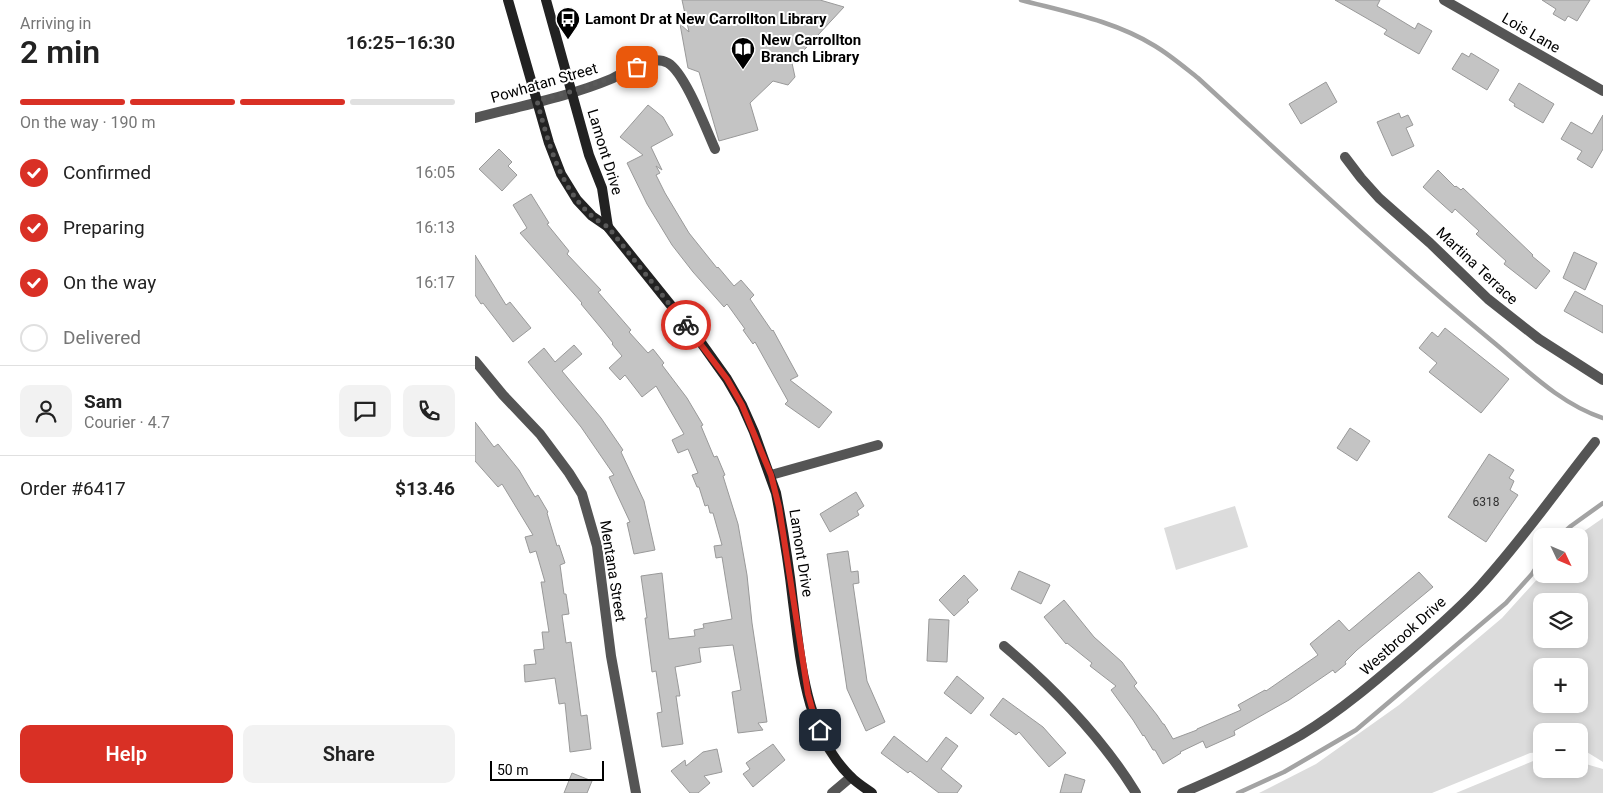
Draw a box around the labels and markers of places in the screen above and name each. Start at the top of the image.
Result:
bus stop icon: Lamont Dr at New Carrollton Library [555,6,581,40]
place label: Lamont Dr at New Carrollton Library [585,10,827,28]
place label: New Carrollton Branch Library [761,31,861,66]
library icon: New Carrollton Branch Library [730,36,756,70]
pin [616,46,658,88]
pin [799,709,841,751]

